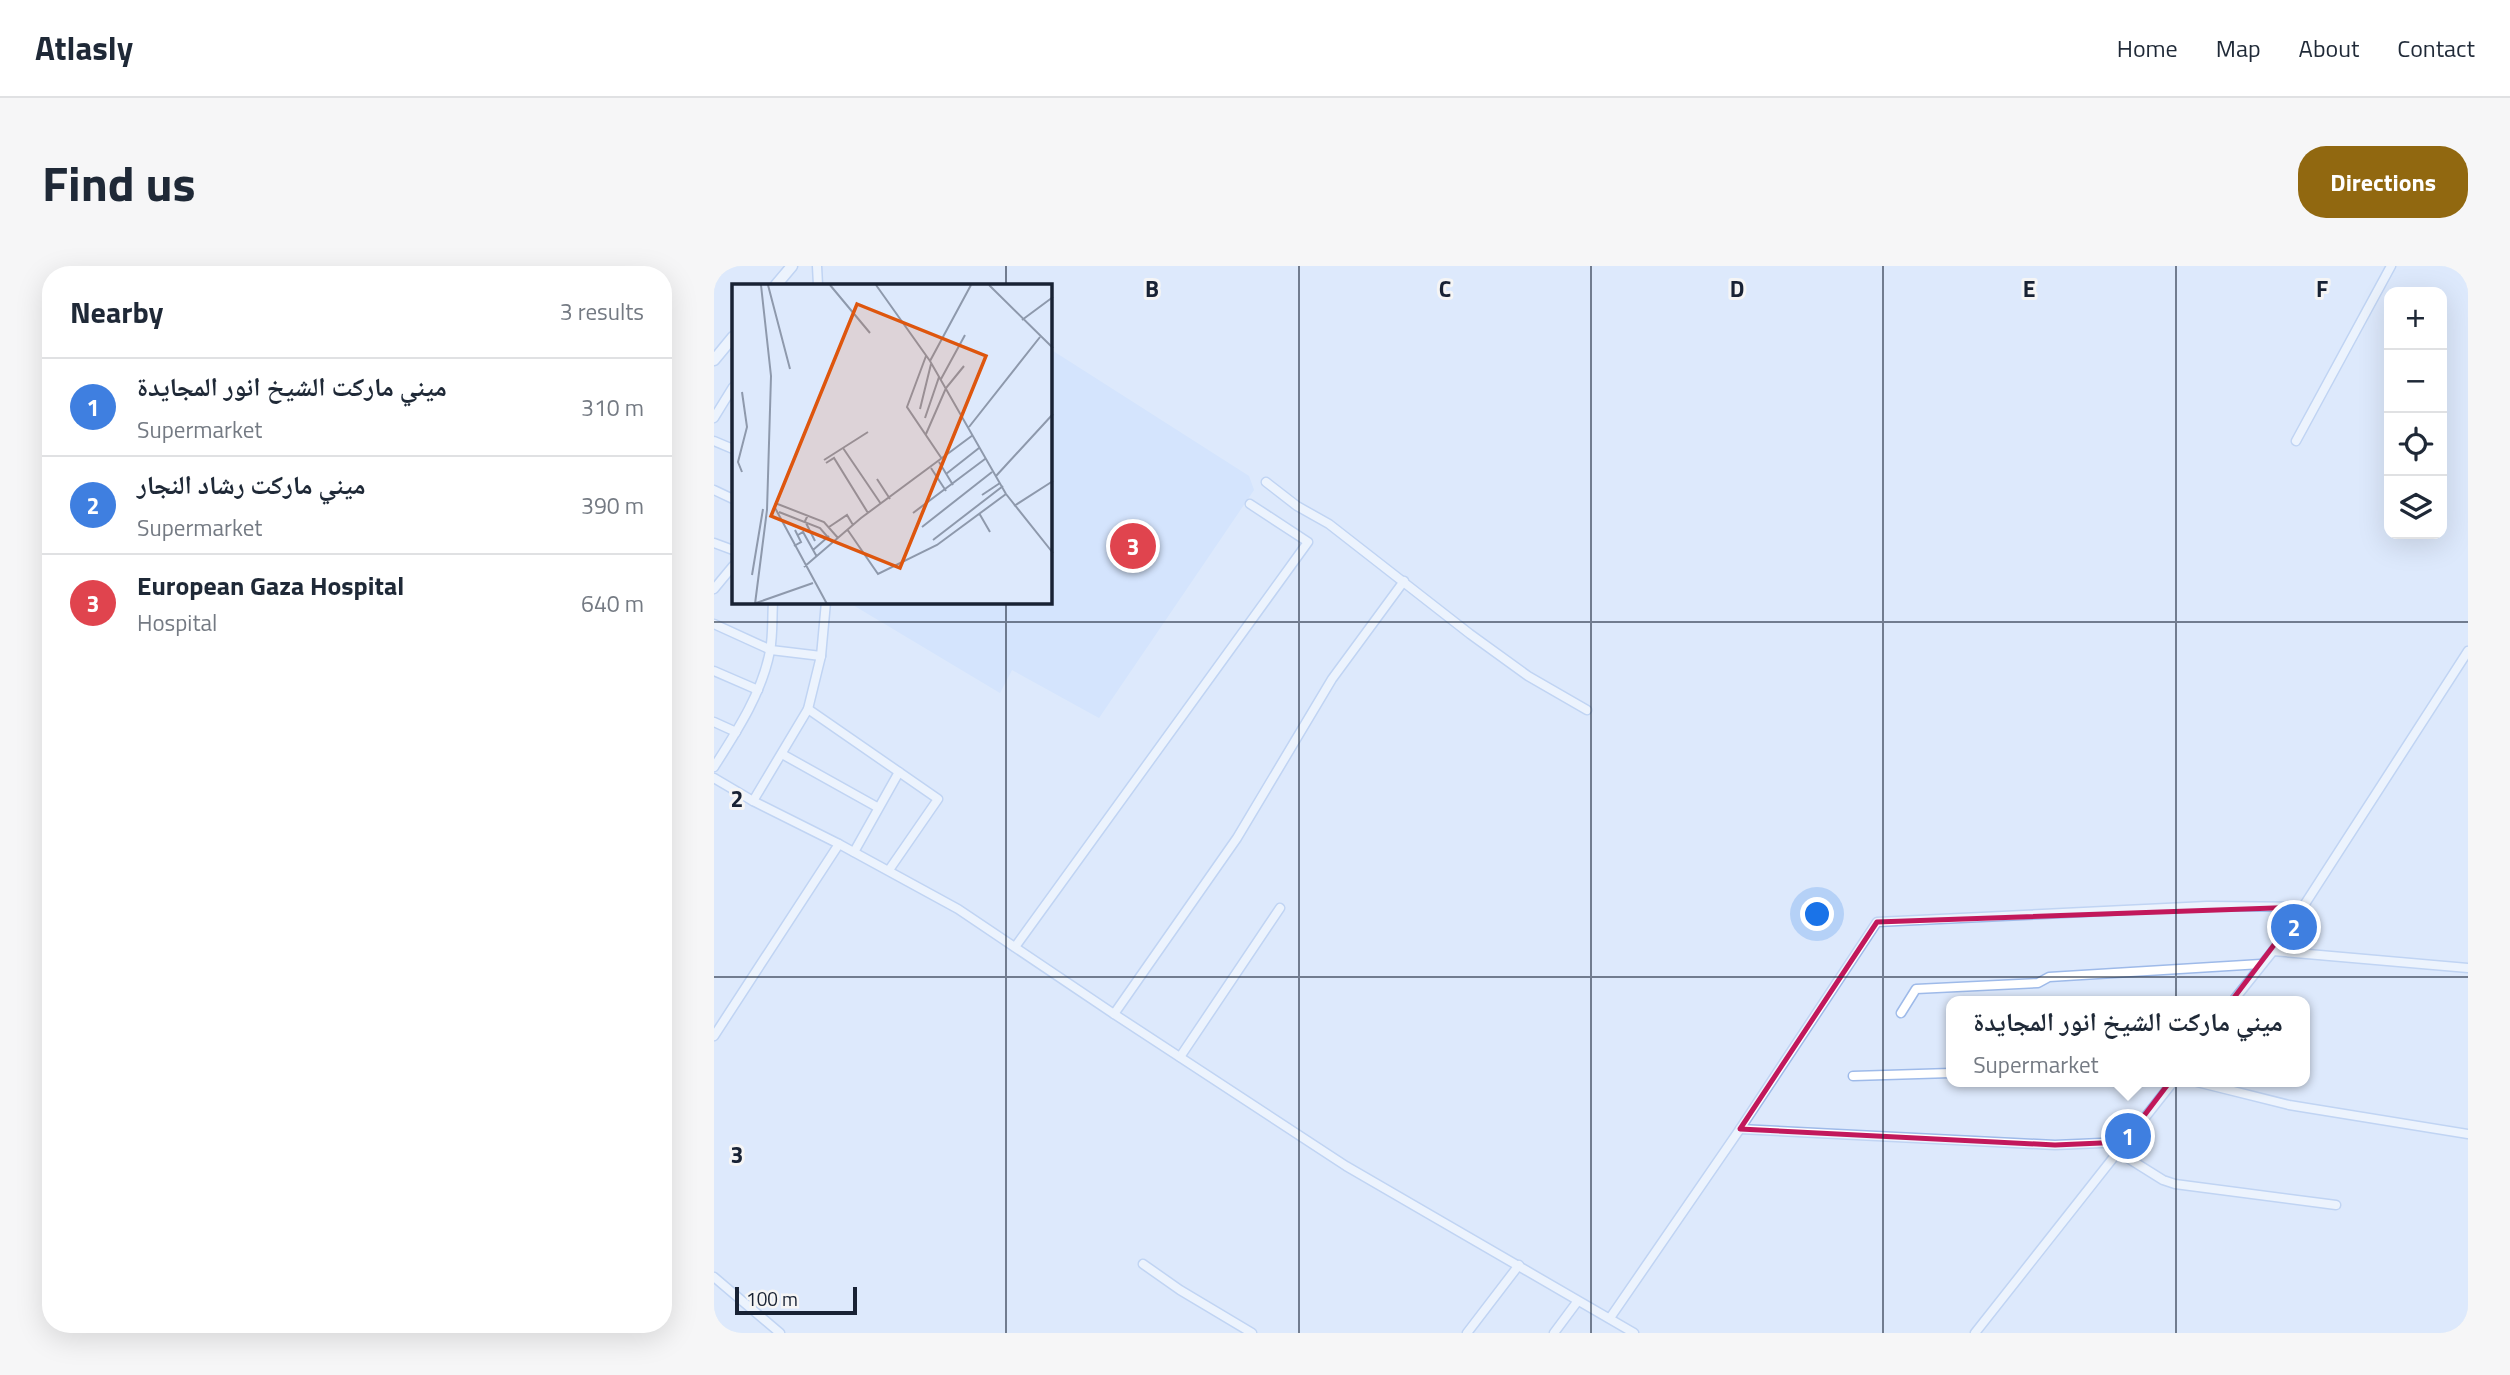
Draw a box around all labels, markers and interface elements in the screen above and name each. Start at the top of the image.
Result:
text: Atlasly [35,23,133,73]
text: Home [2117,30,2178,66]
text: Map [2216,30,2261,66]
text: About [2299,30,2359,66]
text: Contact [2397,30,2475,66]
text: Find us [42,145,196,220]
button: Directions [2298,146,2468,218]
text: B [1145,271,1159,306]
text: C [1439,271,1451,306]
text: D [1730,271,1744,306]
text: E [2023,271,2035,306]
text: F [2316,271,2328,306]
inset map [732,284,1052,604]
map controls [2384,287,2447,539]
button: + [2384,287,2447,350]
text: Nearby [70,289,163,335]
text: 3 results [560,294,644,329]
button: − [2384,350,2447,413]
text: ميني ماركت الشيخ انور المجايدة [137,367,447,406]
text: 1 [87,390,99,425]
text: 310 m [581,390,644,425]
text: Supermarket [137,412,262,447]
button: locate [2384,413,2447,476]
text: ميني ماركت رشاد النجار [137,465,366,504]
button: layers [2384,476,2447,539]
text: 2 [87,488,99,523]
text: 390 m [581,488,644,523]
text: Supermarket [137,510,262,545]
pin: 3 [1110,520,1156,572]
text: European Gaza Hospital [137,566,404,605]
text: 3 [87,586,99,621]
text: 640 m [581,586,644,621]
text: Hospital [137,605,217,640]
text: 2 [731,781,743,816]
your location [1800,897,1834,931]
pin: 2 [2271,901,2317,953]
popup [1946,996,2310,1087]
text: ميني ماركت الشيخ انور المجايدة [1973,1002,2283,1041]
text: Supermarket [1973,1047,2099,1082]
pin: 1 [2105,1110,2151,1162]
text: 3 [731,1137,743,1172]
scale bar [735,1284,858,1316]
text: 100 m [746,1284,798,1313]

